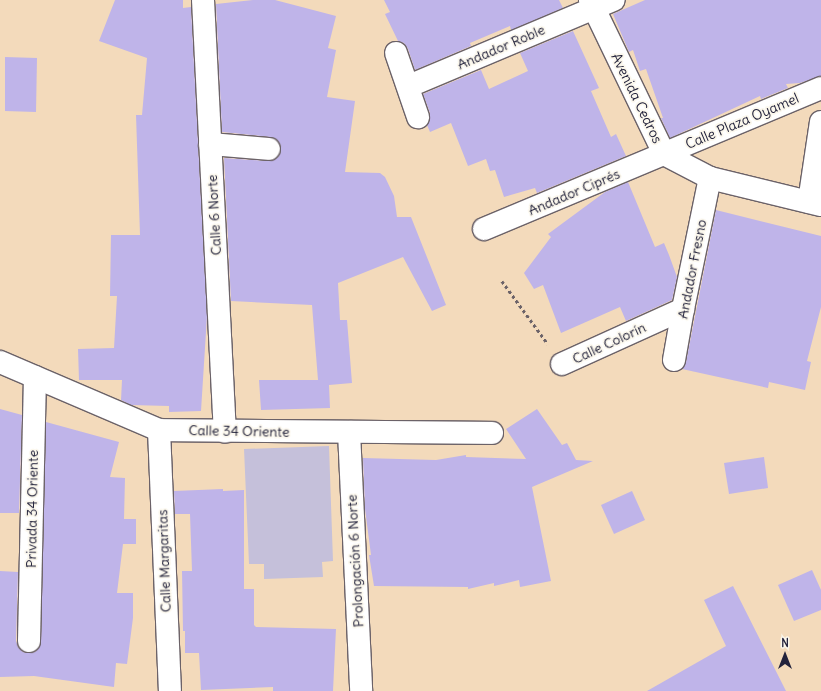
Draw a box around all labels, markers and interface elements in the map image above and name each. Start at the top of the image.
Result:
street label: Andador Roble [455,21,547,73]
street label: Avenida Cedros [608,50,666,146]
street label: Calle Plaza Oyamel [683,90,801,152]
street label: Andador Ciprés [526,165,622,219]
street label: Calle 6 Norte [203,174,225,256]
street label: Andador Fresno [674,218,710,320]
street label: Calle Colorín [570,319,648,367]
street label: Calle 34 Oriente [188,422,290,440]
street label: Privada 34 Oriente [23,450,41,568]
street label: Prolongación 6 Norte [343,494,367,628]
street label: Calle Margaritas [154,509,174,613]
north arrow [765,635,805,675]
text: N [781,636,789,650]

